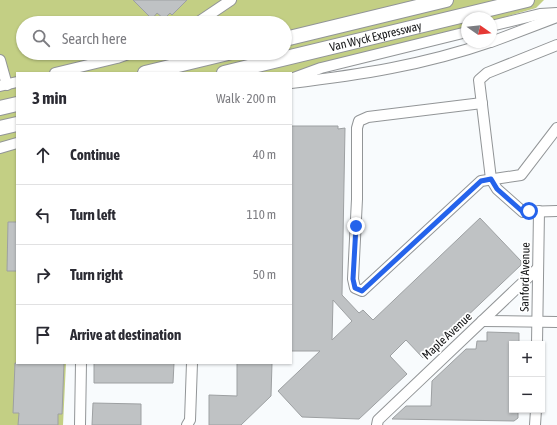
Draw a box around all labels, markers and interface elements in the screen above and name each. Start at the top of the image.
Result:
north arrow [461,12,497,48]
search box [16,16,292,60]
street label: Van Wyck Expressway [328,19,423,54]
icon: search [30,27,52,49]
text: Search here [62,30,127,47]
text: 3 min [32,88,67,108]
text: Walk · 200 m [216,91,276,106]
icon: ahead [32,144,54,166]
text: Continue [70,146,120,163]
text: 40 m [253,147,276,162]
route start [520,202,538,220]
icon: left [32,204,54,226]
text: Turn left [70,206,116,223]
text: 110 m [247,207,276,222]
route end [347,217,365,235]
street label: Sanford Avenue [517,242,533,312]
icon: right [32,264,54,286]
text: Turn right [70,266,123,283]
text: 50 m [253,267,276,282]
street label: Maple Avenue [419,310,475,362]
icon: arrive [32,324,54,346]
text: Arrive at destination [70,326,181,343]
map controls [509,341,545,413]
button: + [509,341,545,377]
button: − [509,377,545,413]

